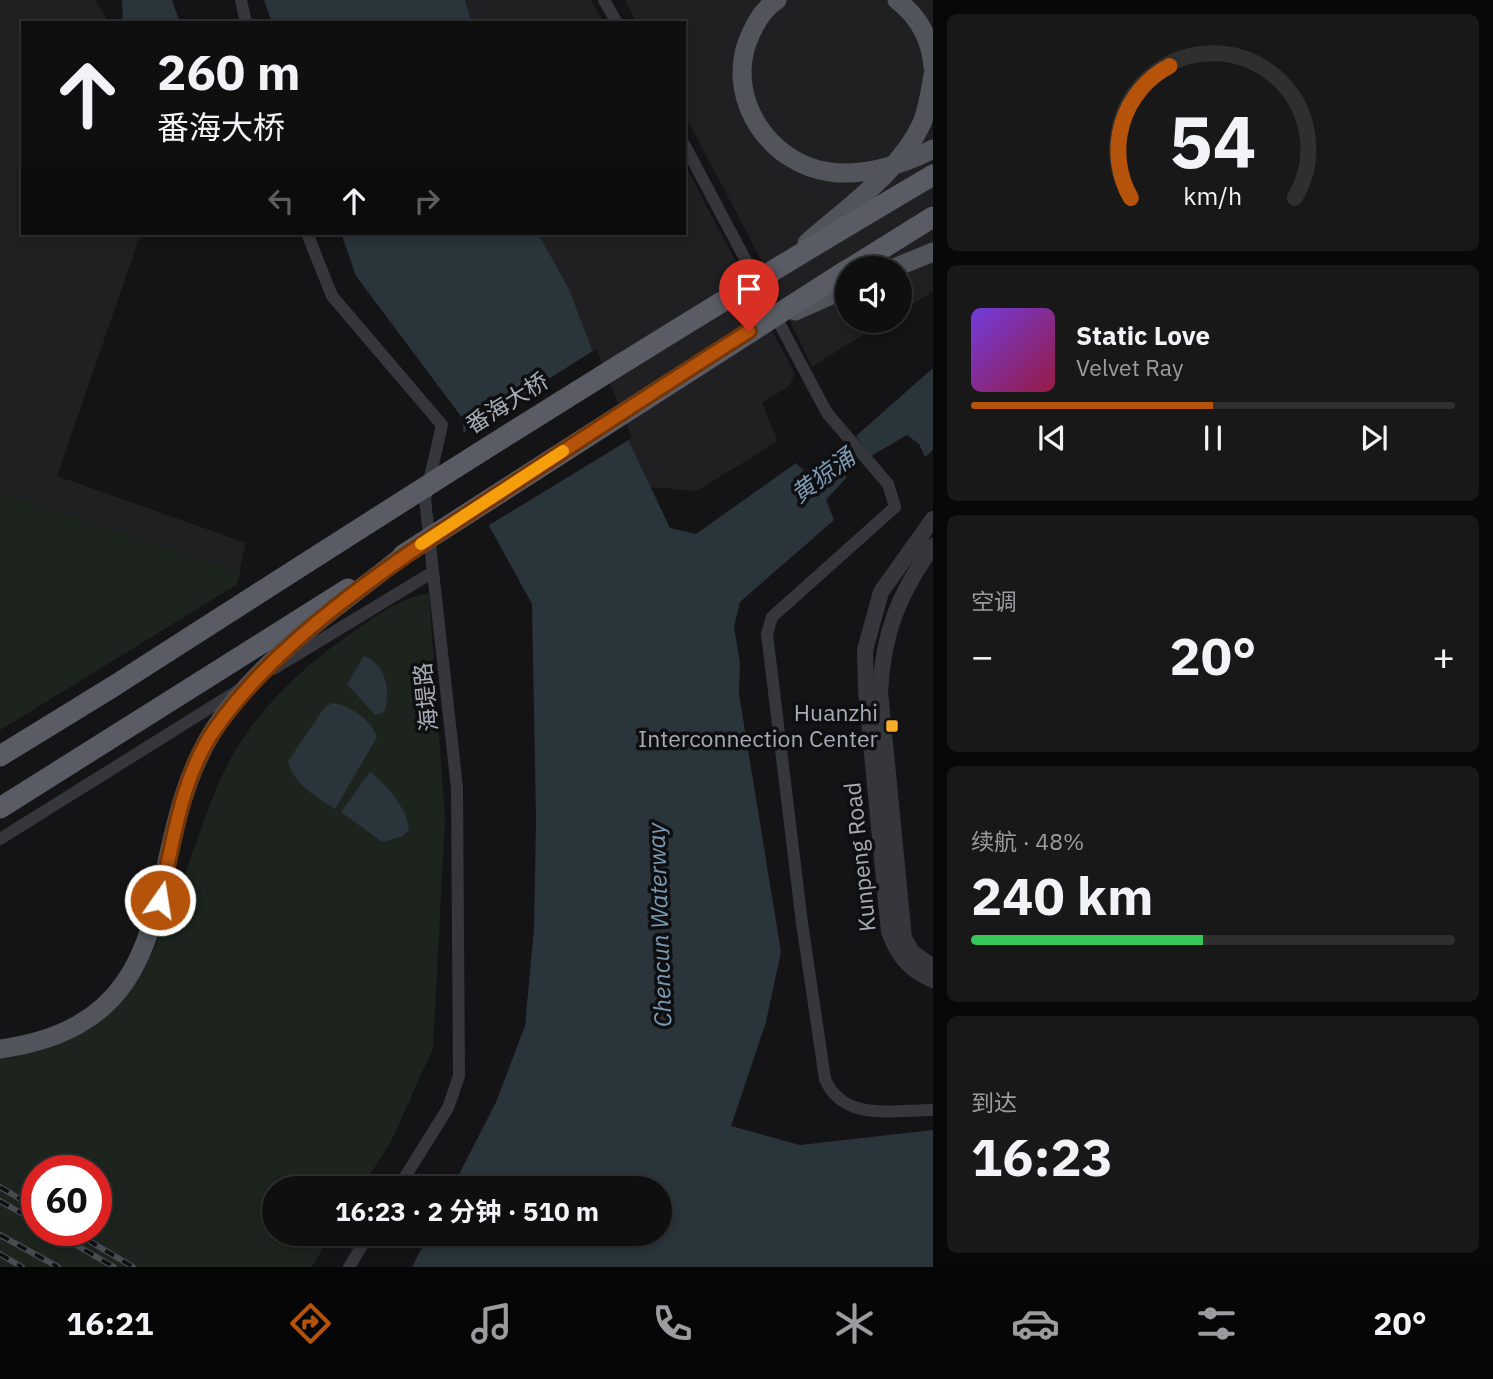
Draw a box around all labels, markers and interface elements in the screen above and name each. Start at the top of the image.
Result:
text: 260 m [157,40,301,103]
icon: ahead [42,49,133,140]
text: 54 [1169,94,1257,189]
text: 番海大桥 [157,106,285,148]
text: km/h [1184,179,1242,212]
icon: left [262,182,300,220]
icon: ahead [335,182,373,220]
icon: right [408,182,446,220]
map controls [835,256,912,333]
button: sound [835,256,912,333]
pin [719,259,779,331]
icon: arrive [730,270,768,308]
text: Static Love [1076,318,1210,352]
text: Velvet Ray [1076,352,1183,382]
street label: 番海大桥 [460,365,553,439]
icon: previous [1033,419,1071,457]
icon: pause [1194,419,1232,457]
icon: next [1355,419,1393,457]
water label: 黄猄涌 [784,439,863,510]
text: 空调 [971,586,1017,616]
text: 20° [1170,622,1256,689]
text: − [971,631,994,680]
text: + [1432,631,1455,680]
street label: 海堤路 [406,661,444,733]
place label: Huanzhi Interconnection Center [638,697,879,753]
marker: Huanzhi Interconnection Center [884,718,900,734]
street label: Kunpeng Road [836,781,882,933]
water label: Chencun Waterway [639,821,679,1028]
text: 续航 · 48% [971,826,1084,856]
text: 240 km [971,862,1153,929]
position arrow [123,863,197,937]
text: 到达 [971,1087,1017,1117]
text: 16:23 [971,1123,1113,1190]
speed limit sign: 60 [21,1155,112,1246]
text: 16:23 · 2 分钟 · 510 m [335,1194,599,1228]
icon: directions [286,1299,335,1348]
icon: music [467,1299,516,1348]
icon: phone [648,1299,697,1348]
icon: climate [830,1299,879,1348]
icon: car [1011,1299,1060,1348]
icon: filters [1192,1299,1241,1348]
text: 16:21 [66,1302,154,1344]
text: 20° [1373,1302,1427,1344]

